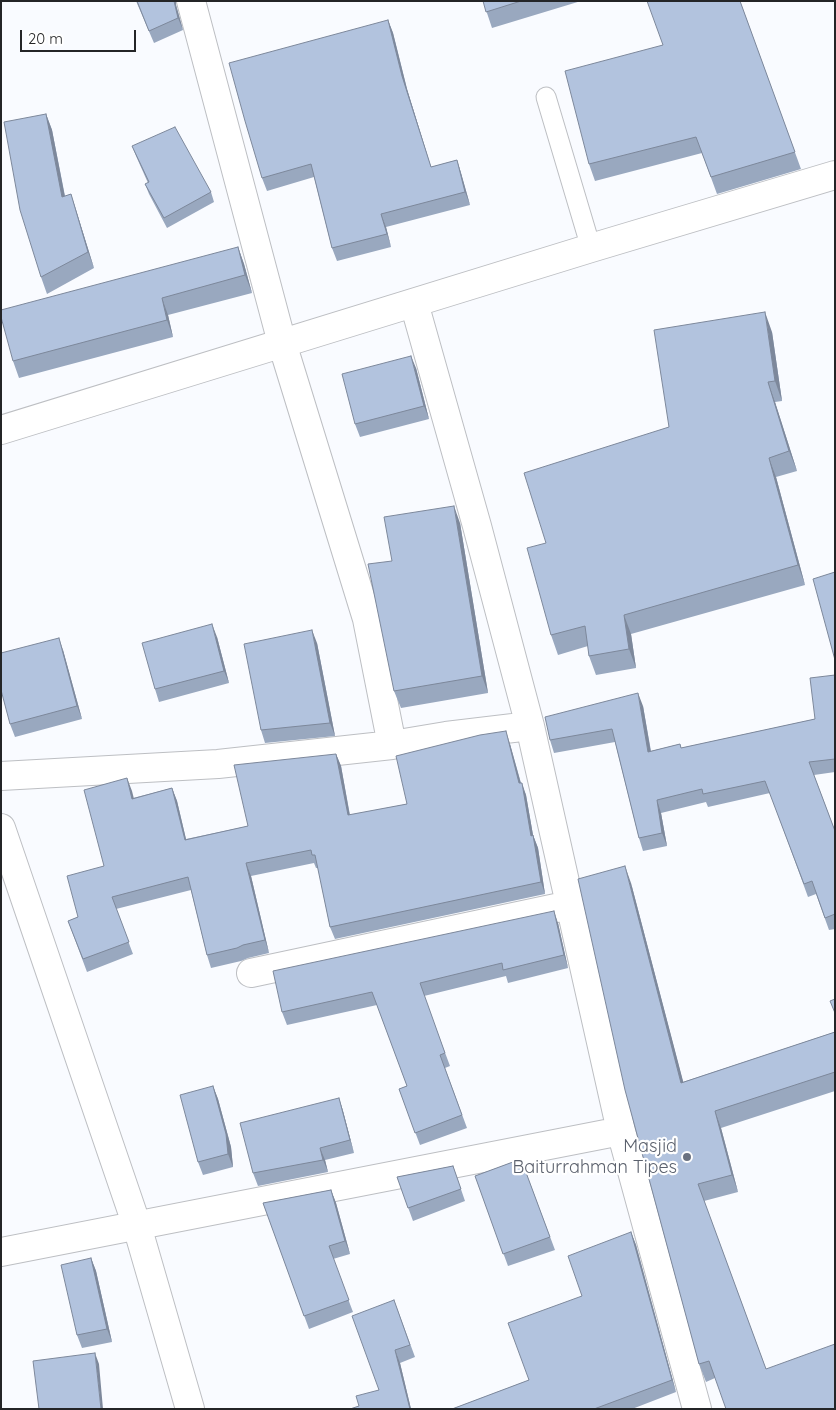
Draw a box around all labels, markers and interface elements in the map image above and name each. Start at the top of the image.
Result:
scale bar [22,20,139,52]
text: 20 m [28,29,63,48]
place label: Masjid Baiturrahman Tipes [513,1136,677,1178]
marker: Masjid Baiturrahman Tipes [681,1151,693,1163]

